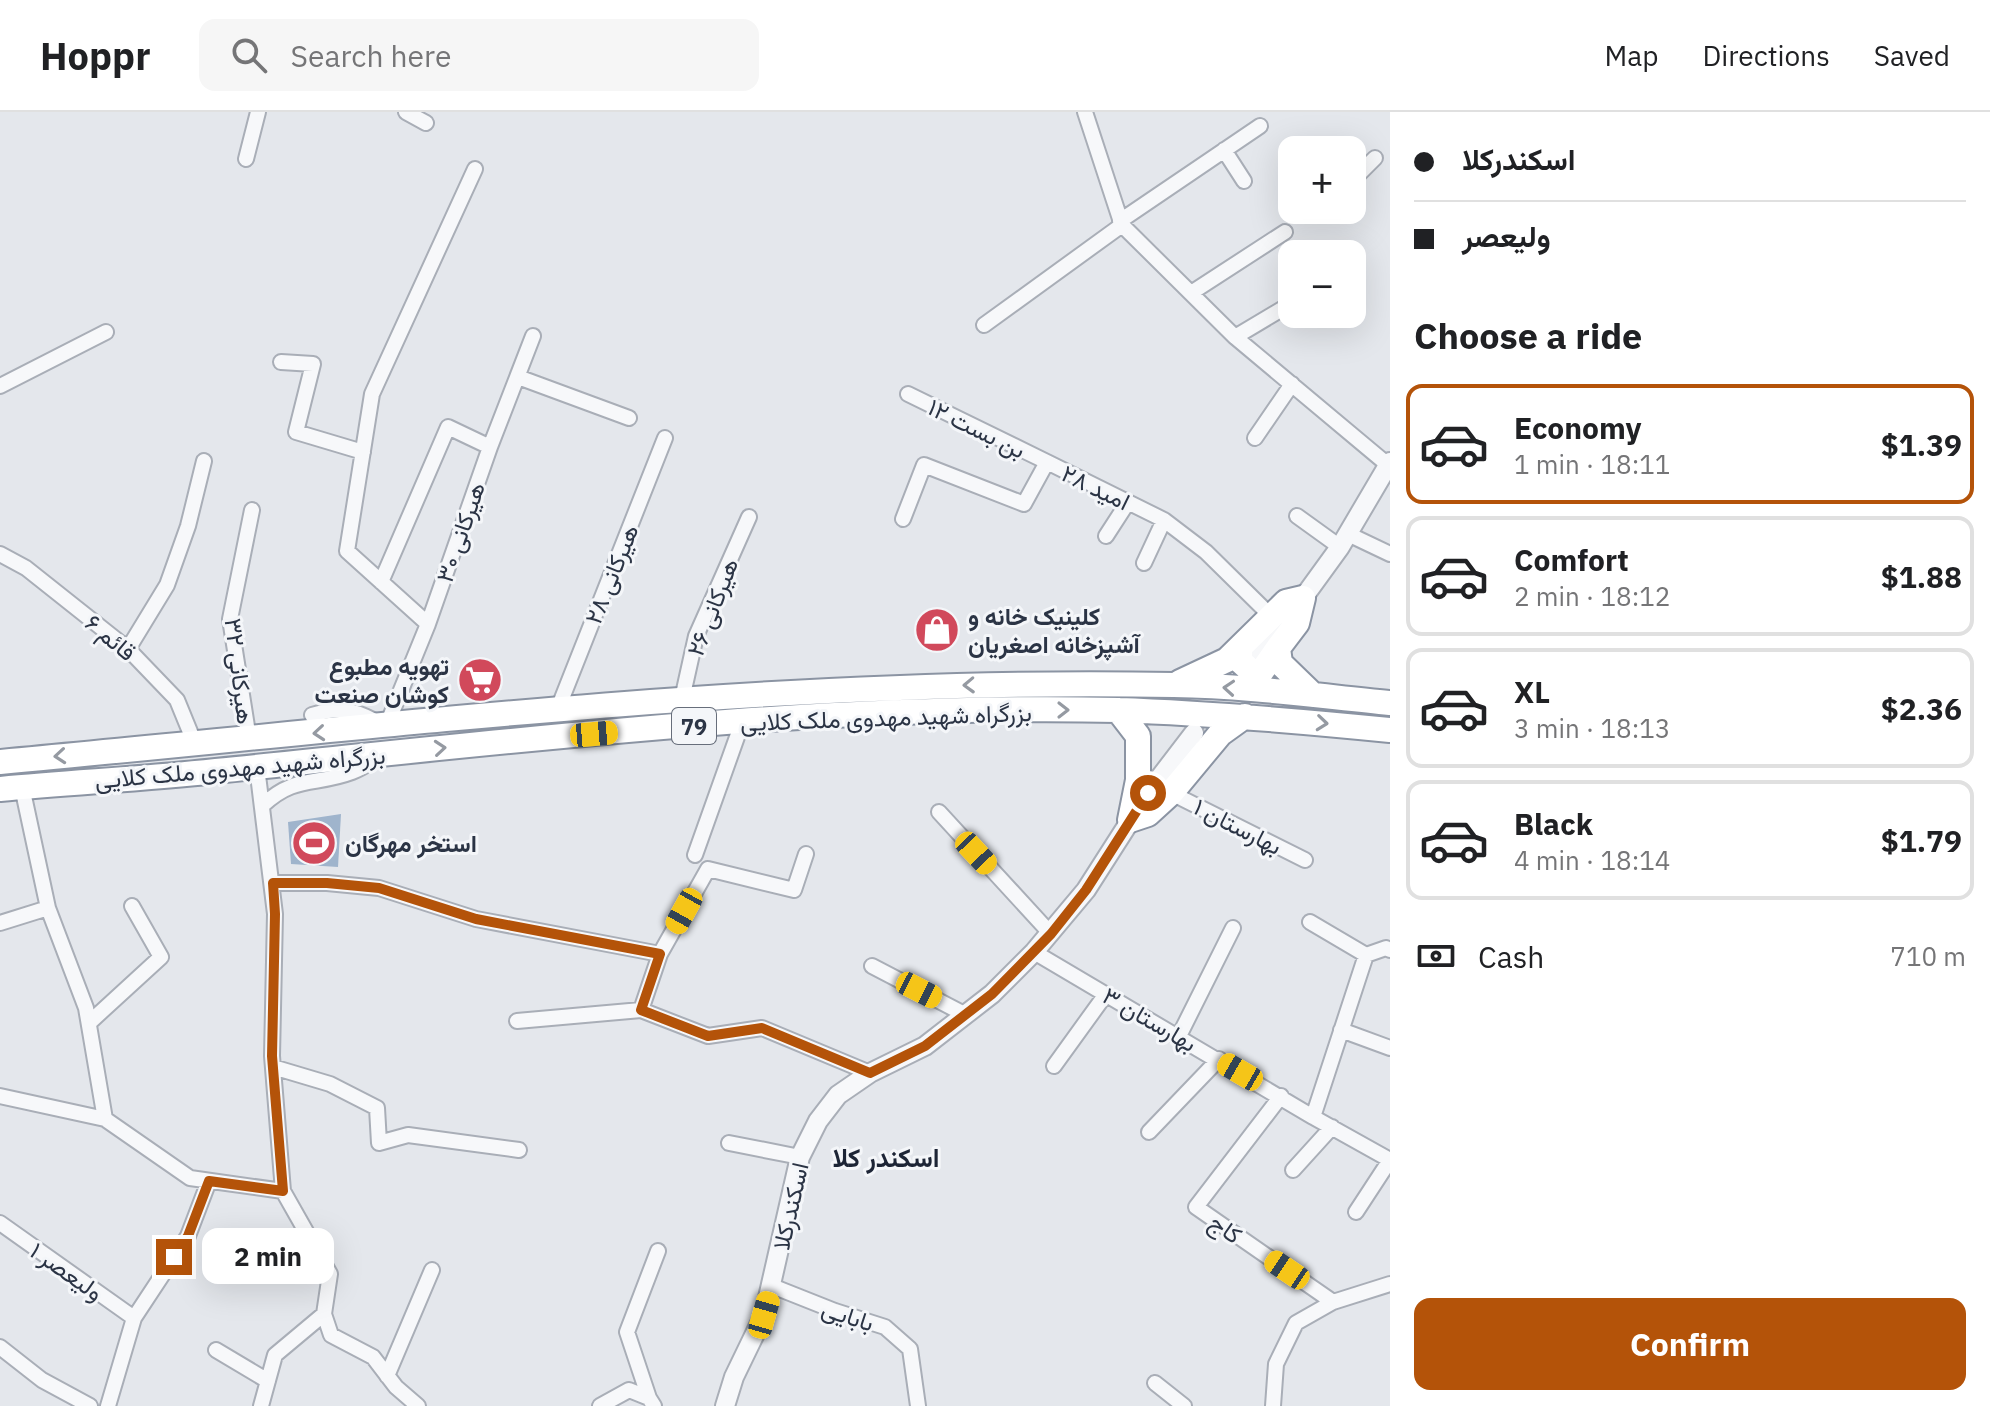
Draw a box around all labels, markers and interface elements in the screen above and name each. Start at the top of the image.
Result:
search box [199,19,759,91]
text: Hoppr [40,31,151,80]
icon: search [227,33,271,77]
text: Search here [291,36,451,75]
text: Map [1604,37,1658,74]
text: Directions [1702,37,1830,74]
text: Saved [1874,37,1950,74]
map controls [1278,136,1366,328]
button: + [1278,136,1366,224]
text: اسکندرکلا [1462,139,1575,178]
text: ولیعصر [1462,216,1551,255]
button: − [1278,240,1366,328]
text: Choose a ride [1414,312,1642,359]
street label: بن بست ۱۲ [923,391,1031,465]
icon: car [1418,408,1490,480]
text: Economy [1514,408,1642,447]
text: $1.39 [1881,425,1962,464]
text: 1 min · 18:11 [1514,447,1670,481]
street label: امید ۲۸ [1057,457,1135,517]
street label: هیرکانی ۳۰ [428,478,492,586]
street label: هیرکانی ۲۸ [577,519,645,629]
icon: car [1418,540,1490,612]
text: Comfort [1514,540,1629,579]
street label: هیرکانی ۲۶ [679,553,745,661]
text: $1.88 [1881,557,1962,596]
text: 2 min · 18:12 [1514,579,1670,613]
place label: کلینیک خانه و آشپزخانه اصغریان [968,600,1142,661]
street label: قائم ۶ [78,606,143,668]
shop icon: کلینیک خانه و آشپزخانه اصغریان [913,606,961,654]
street label: هیرکانی ۳۲ [218,616,262,726]
place label: تهویه مطبوع کوشان صنعت [314,650,449,710]
supermarket icon: تهویه مطبوع کوشان صنعت [456,656,504,704]
icon: car [1418,672,1490,744]
text: XL [1514,672,1550,711]
one-way arrow [962,676,975,693]
one-way arrow [1222,679,1235,696]
text: $2.36 [1881,689,1962,728]
street label: بزرگراه شهید مهدوی ملک کلایی [740,696,1032,738]
one-way arrow [1057,701,1070,719]
road number: 79 [672,708,716,744]
text: 3 min · 18:13 [1514,711,1670,745]
one-way arrow [1316,714,1329,731]
car [569,720,619,748]
one-way arrow [312,724,325,741]
street label: بزرگراه شهید مهدوی ملک کلایی [93,738,387,796]
one-way arrow [434,740,447,757]
one-way arrow [53,748,66,765]
route start [1130,775,1166,811]
street label: بهارستان ۱ [1188,790,1288,862]
icon: car [1418,804,1490,876]
text: Black [1514,804,1593,843]
sports icon: استخر مهرگان [290,819,338,867]
text: $1.79 [1881,821,1962,860]
place label: استخر مهرگان [345,827,477,859]
car [951,827,1001,879]
text: 4 min · 18:14 [1514,843,1670,877]
car [662,884,706,938]
icon: cash [1414,934,1458,978]
text: Cash [1478,937,1544,976]
text: 710 m [1890,939,1966,973]
car [892,968,946,1012]
street label: بهارستان ۳ [1097,979,1203,1059]
car [1213,1050,1267,1094]
district label: اسکندر کلا [833,1140,939,1174]
street label: اسکندرکلا [764,1159,816,1253]
street label: کاج [1203,1205,1249,1251]
callout: 2 min [202,1229,334,1285]
street label: ولیعصر ۱ [24,1234,110,1308]
route end [156,1239,192,1275]
text: 2 min [234,1239,302,1273]
car [1260,1247,1314,1293]
car [746,1289,782,1341]
street label: بابایی [818,1292,878,1338]
button: Confirm [1414,1298,1966,1390]

